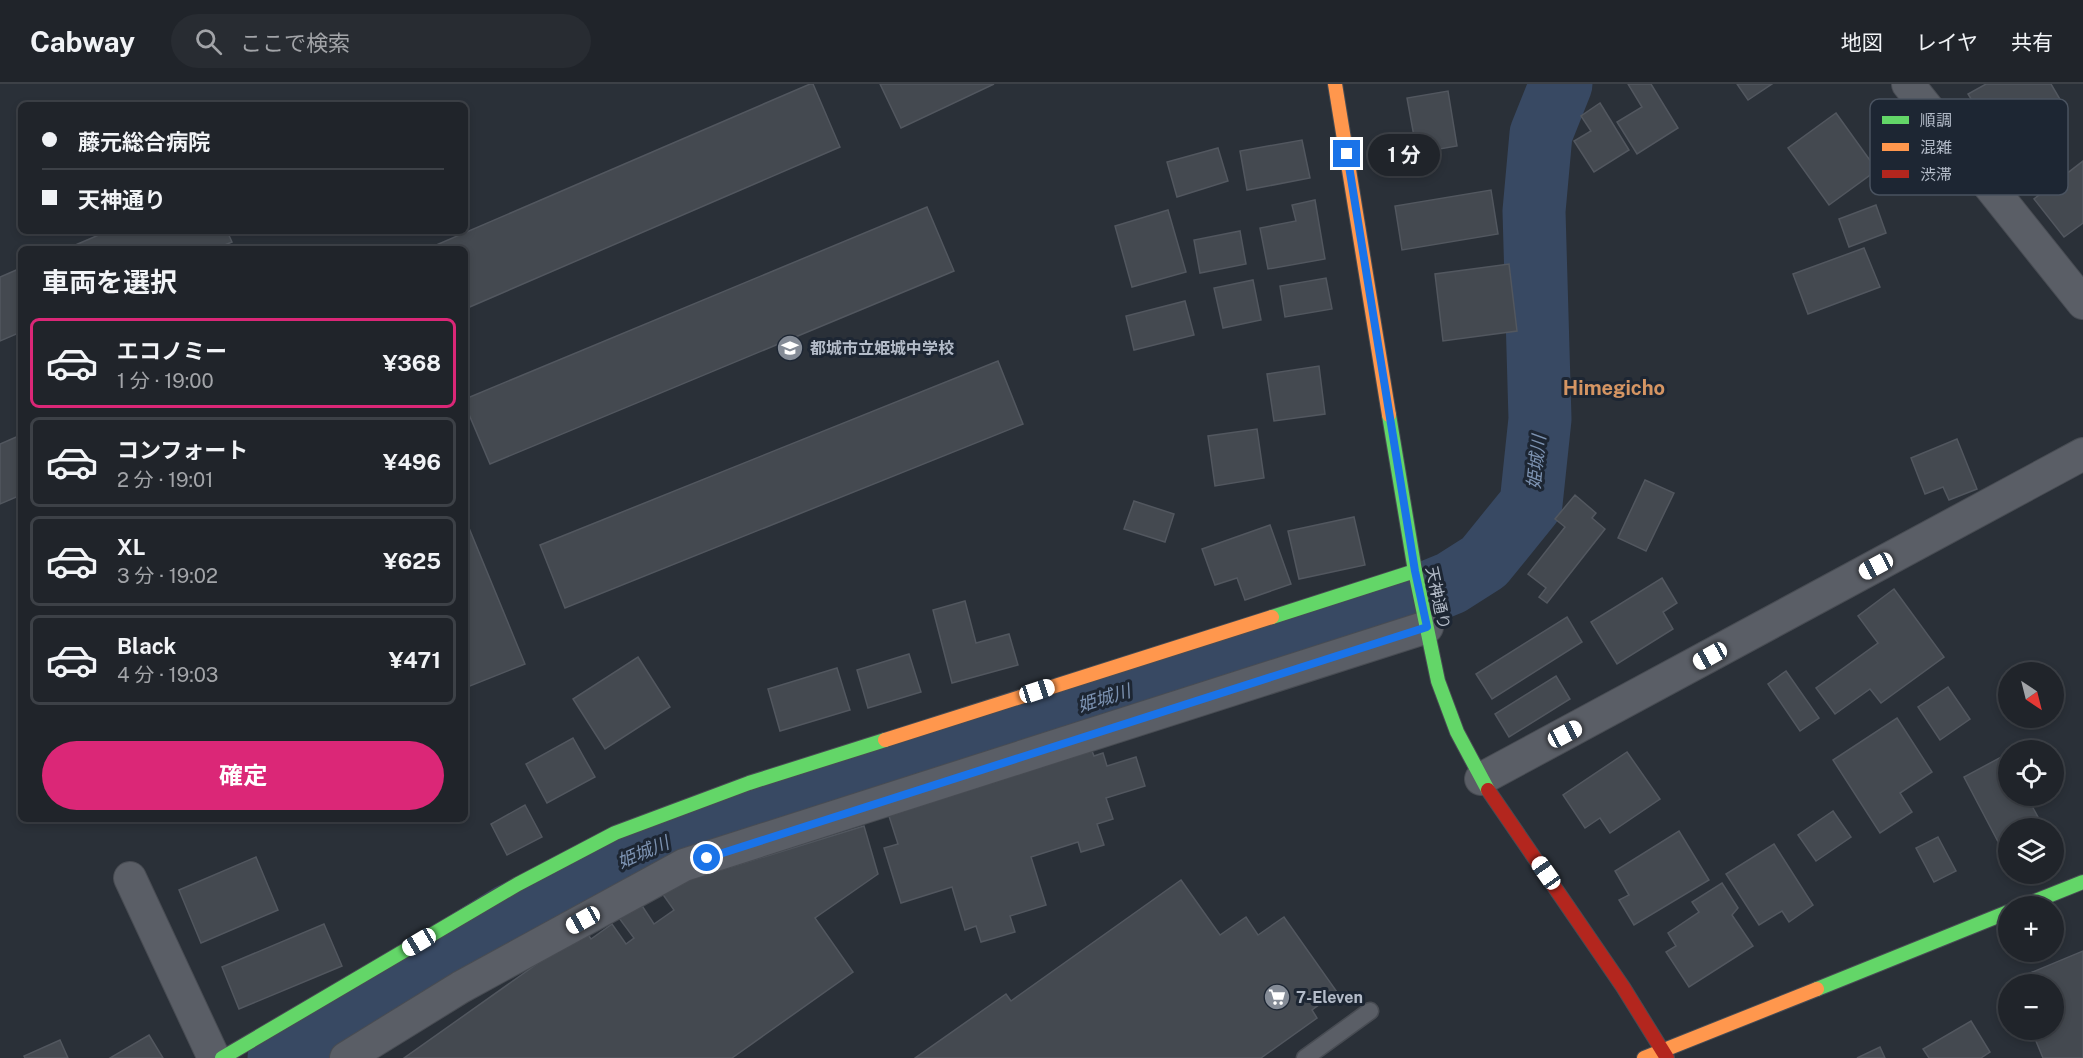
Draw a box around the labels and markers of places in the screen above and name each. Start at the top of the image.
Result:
school or university icon: 都城市立姫城中学校 [775,333,805,363]
place label: 都城市立姫城中学校 [810,339,954,358]
supermarket icon: 7-Eleven [1262,982,1292,1012]
place label: 7-Eleven [1296,988,1363,1007]

